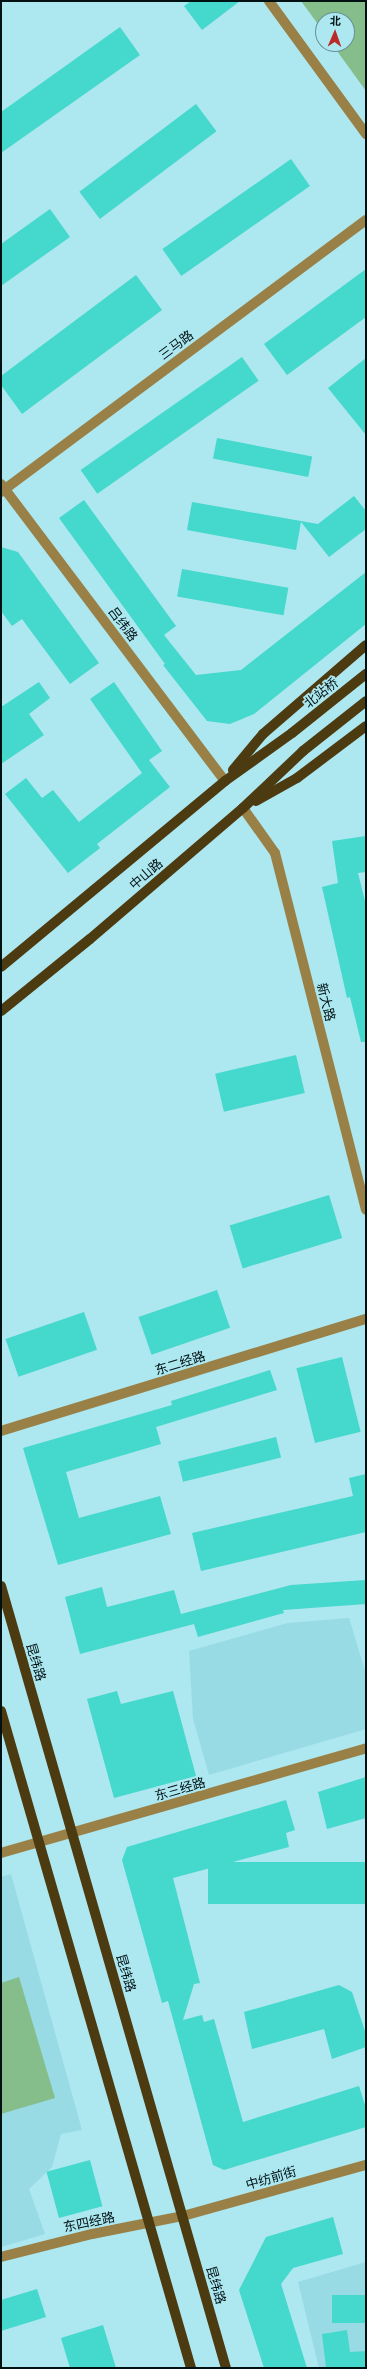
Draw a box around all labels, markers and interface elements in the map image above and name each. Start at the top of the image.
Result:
north arrow [315,12,355,52]
text: 北 [330,14,341,27]
street label: 三马路 [156,327,196,363]
street label: 吕纬路 [105,604,141,644]
street label: 北站桥 [301,675,341,711]
street label: 中山路 [126,855,166,893]
street label: 新大路 [314,981,338,1023]
street label: 东二经路 [153,1348,207,1378]
street label: 昆纬路 [23,1641,49,1683]
street label: 东三经路 [153,1774,207,1804]
street label: 昆纬路 [113,1952,139,1994]
street label: 中纺前街 [244,2163,298,2193]
street label: 东四经路 [62,2209,116,2235]
street label: 昆纬路 [203,2264,229,2306]

